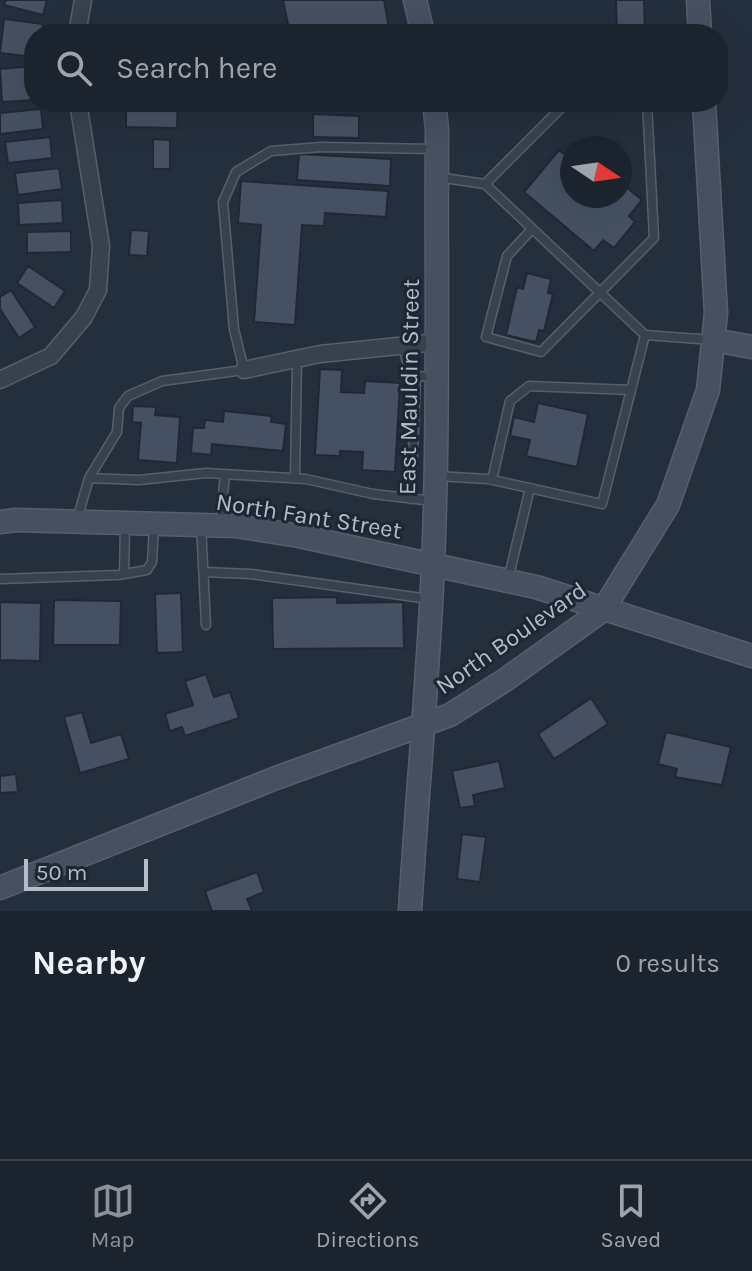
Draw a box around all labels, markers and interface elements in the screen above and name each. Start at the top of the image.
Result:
search box [24,24,728,112]
icon: search [52,46,96,90]
text: Search here [116,50,277,86]
north arrow [560,136,632,208]
street label: East Mauldin Street [393,279,425,495]
street label: North Fant Street [214,487,404,545]
street label: North Boulevard [430,576,592,700]
scale bar [24,855,148,891]
text: 50 m [36,860,87,886]
text: Nearby [32,943,146,983]
text: 0 results [616,948,720,979]
tab: Map [91,1179,135,1253]
tab: Directions [316,1179,419,1253]
tab: Saved [601,1179,661,1253]

